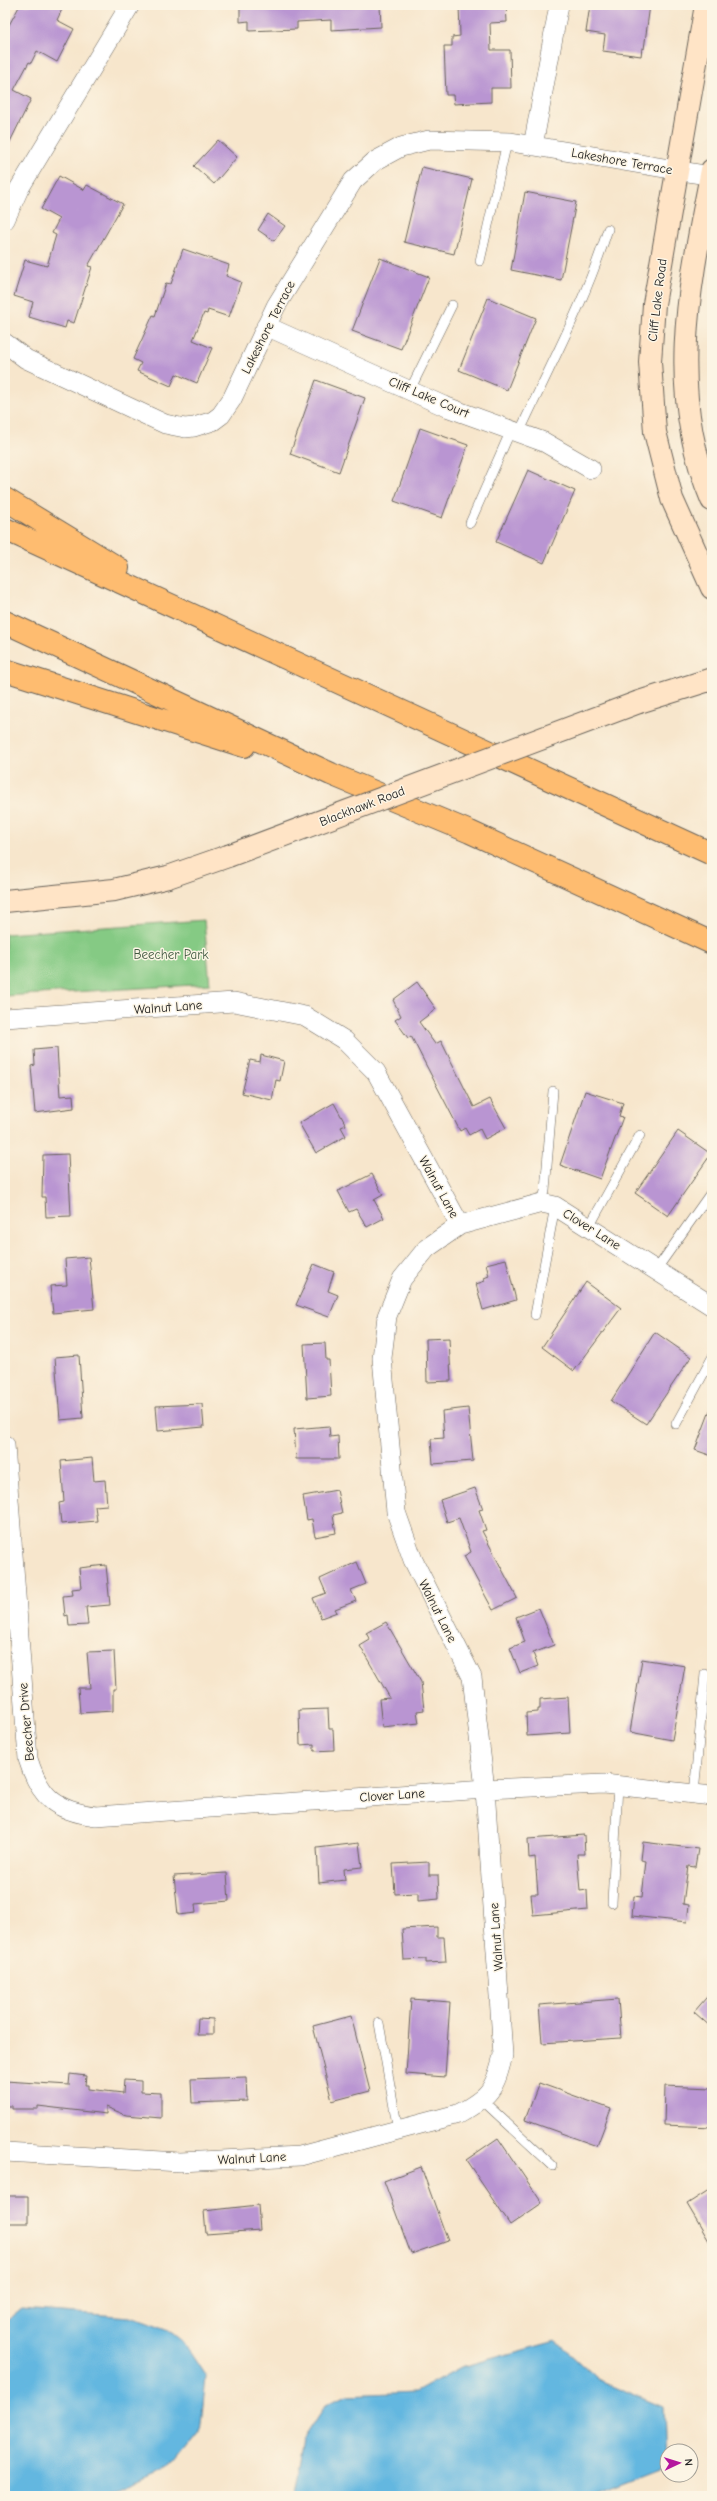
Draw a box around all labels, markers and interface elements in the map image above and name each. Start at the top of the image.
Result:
street label: Lakeshore Terrace [570,145,674,177]
street label: Cliff Lake Road [644,258,670,342]
street label: Lakeshore Terrace [238,278,298,376]
street label: Cliff Lake Court [387,373,473,421]
street label: Blackhawk Road [317,783,407,829]
park label: Beecher Park [133,947,209,962]
street label: Walnut Lane [133,997,203,1017]
street label: Walnut Lane [416,1153,462,1221]
street label: Clover Lane [560,1205,624,1253]
street label: Walnut Lane [416,1577,460,1645]
street label: Beecher Drive [15,1682,37,1762]
street label: Clover Lane [359,1785,426,1805]
street label: Walnut Lane [486,1902,506,1972]
street label: Walnut Lane [217,2149,287,2167]
north arrow [659,2443,699,2483]
text: N [682,2458,695,2466]

